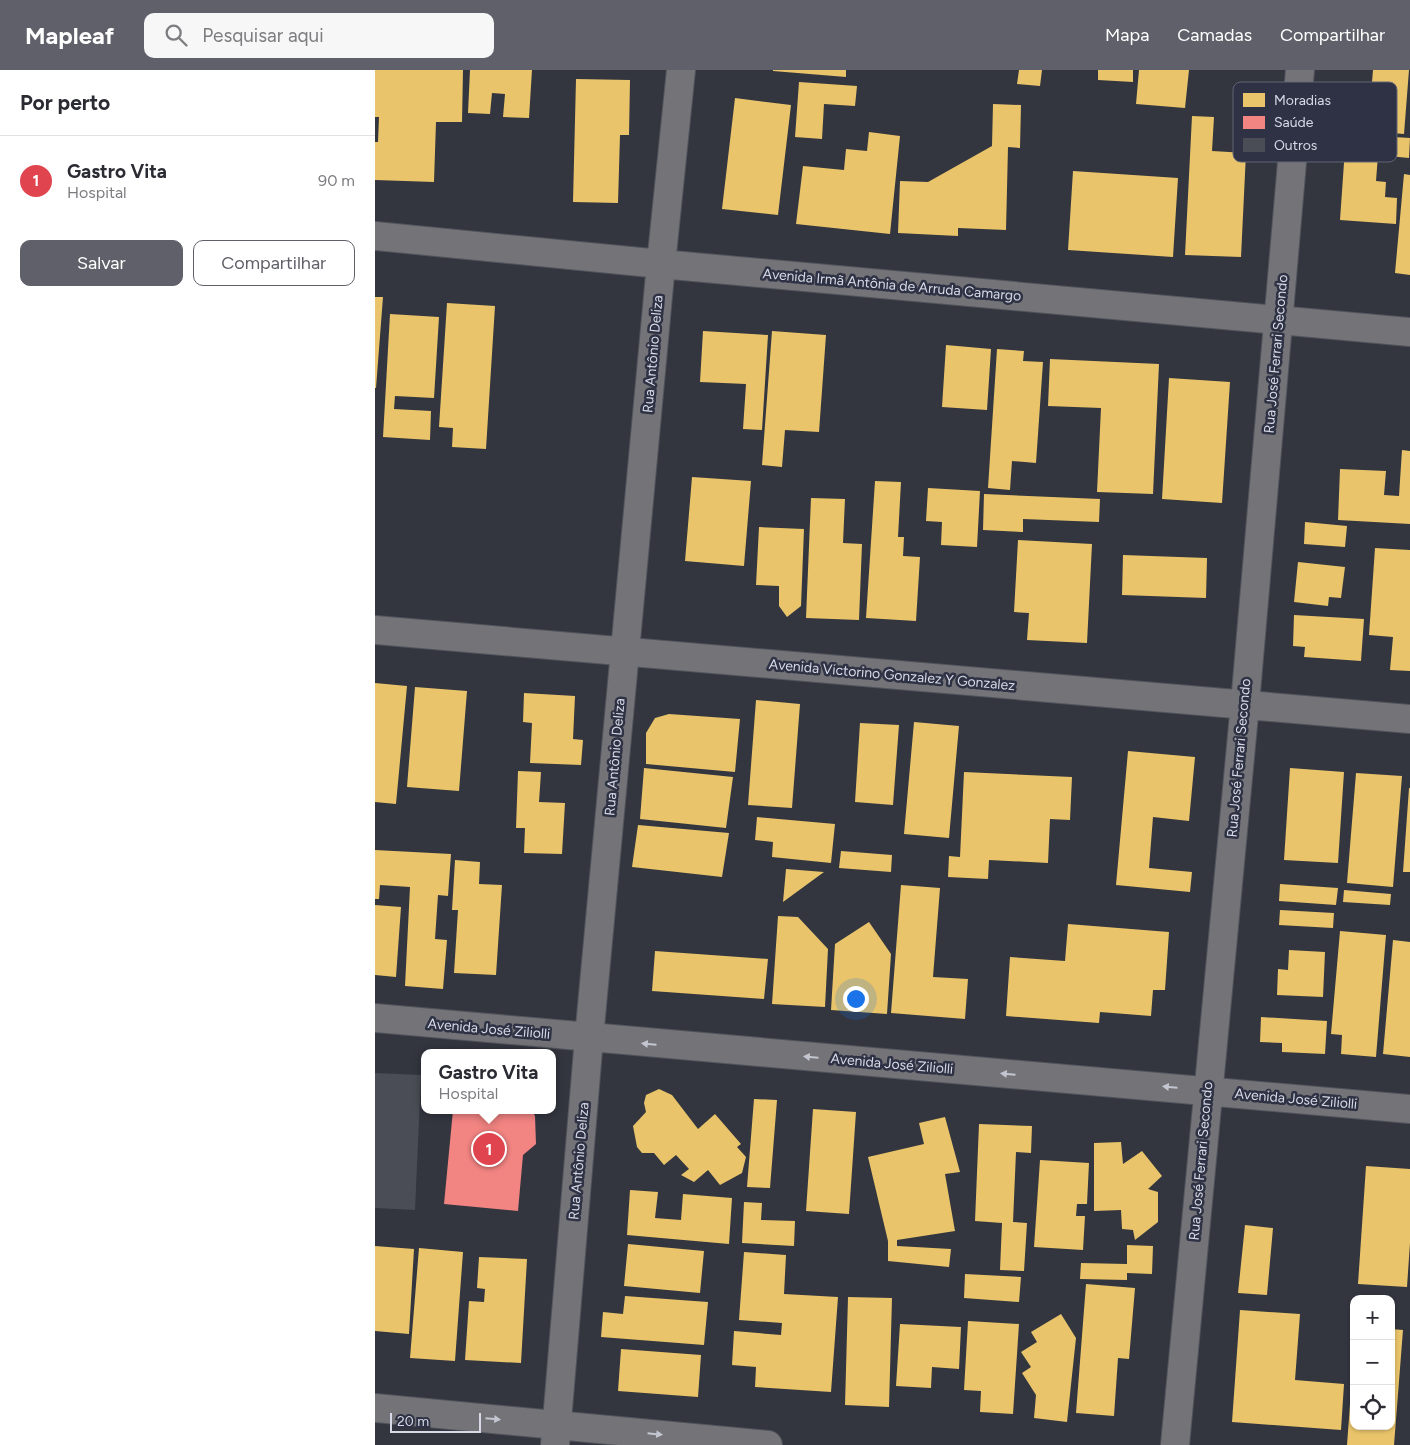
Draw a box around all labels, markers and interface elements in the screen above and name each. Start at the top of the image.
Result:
search box [144,13,494,58]
text: Mapleaf [25,21,114,50]
icon: search [162,21,190,49]
text: Pesquisar aqui [202,24,324,47]
text: Mapa [1105,24,1149,46]
text: Camadas [1177,24,1252,46]
text: Compartilhar [1280,24,1385,46]
legend [1233,82,1397,162]
text: Por perto [20,90,110,115]
text: Moradias [1274,92,1331,109]
text: Saúde [1274,114,1314,131]
text: Outros [1274,137,1317,154]
text: Gastro Vita [67,160,167,183]
text: 1 [33,171,39,190]
text: 90 m [318,171,355,190]
text: Hospital [67,183,127,202]
button: Salvar [20,240,183,286]
button: Compartilhar [193,240,355,286]
street label: Avenida Irmã Antônia de Arruda Camargo [762,265,1022,305]
street label: Rua José Ferrari Secondo [1261,274,1291,434]
street label: Rua Antônio Deliza [639,294,667,414]
street label: Avenida Victorino Gonzalez Y Gonzalez [768,656,1016,694]
street label: Rua José Ferrari Secondo [1224,678,1254,838]
street label: Rua Antônio Deliza [601,697,629,817]
your location [843,986,869,1012]
street label: Avenida José Ziliolli [427,1015,551,1043]
one-way arrow [641,1039,657,1047]
popup [421,1049,556,1114]
street label: Avenida José Ziliolli [830,1050,954,1078]
one-way arrow [803,1053,819,1061]
text: Gastro Vita [439,1061,538,1084]
one-way arrow [1000,1069,1016,1077]
street label: Rua José Ferrari Secondo [1186,1081,1216,1241]
one-way arrow [1162,1083,1178,1091]
text: Hospital [439,1084,498,1103]
street label: Avenida José Ziliolli [1234,1085,1358,1113]
street label: Rua Antônio Deliza [565,1101,593,1221]
pin: 1 [473,1130,505,1168]
map controls [1350,1295,1395,1430]
button: + [1350,1295,1395,1340]
button: − [1350,1340,1395,1385]
button: locate [1350,1385,1395,1430]
scale bar [390,1410,481,1433]
text: 20 m [397,1413,429,1430]
one-way arrow [486,1415,502,1423]
one-way arrow [647,1430,663,1438]

